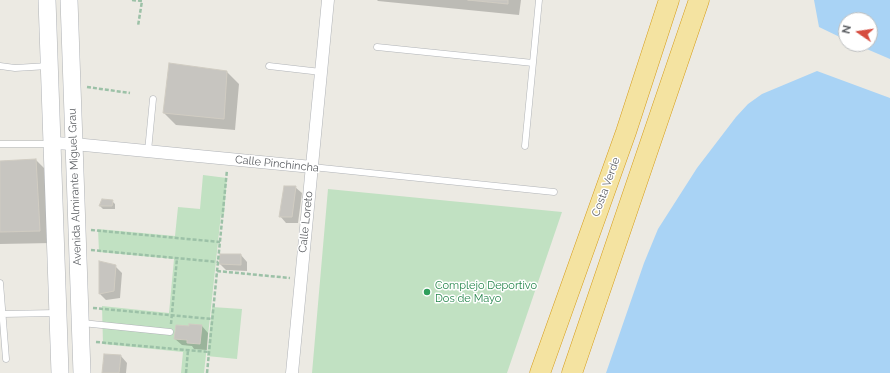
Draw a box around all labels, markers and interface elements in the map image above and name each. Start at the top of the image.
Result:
north arrow [838,12,878,52]
text: N [840,24,854,35]
street label: Avenida Almirante Miguel Grau [66,108,84,266]
street label: Calle Pinchincha [234,153,320,175]
street label: Costa Verde [589,156,623,218]
street label: Calle Loreto [296,191,316,253]
place label: Complejo Deportivo Dos de Mayo [435,279,537,305]
marker: Complejo Deportivo Dos de Mayo [422,287,432,297]

